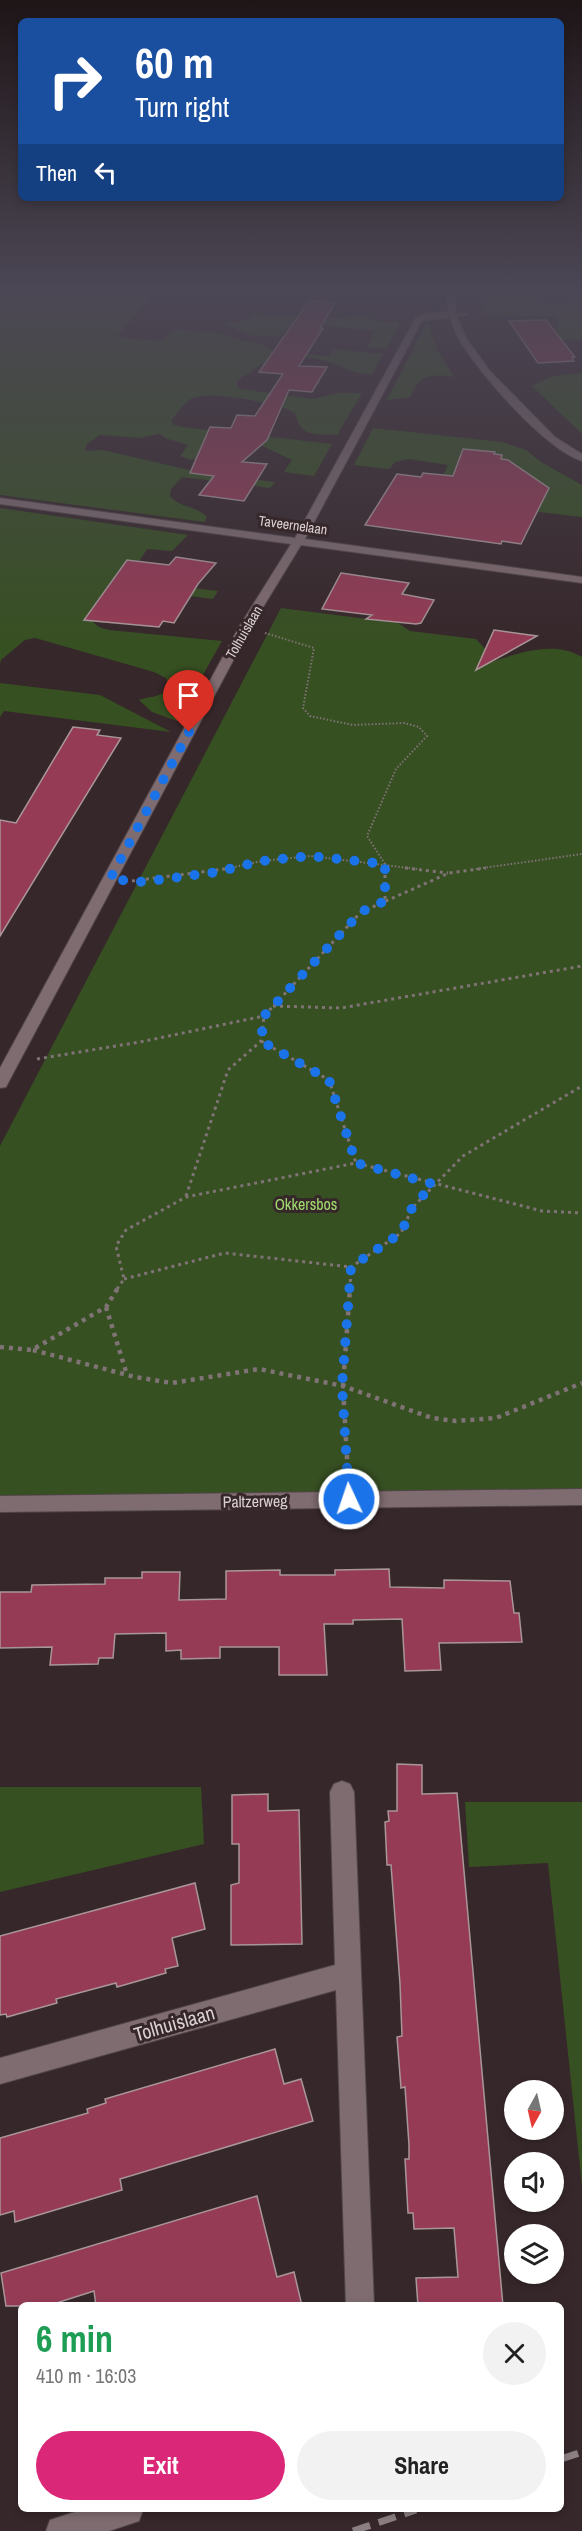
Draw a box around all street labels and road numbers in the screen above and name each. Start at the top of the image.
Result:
street label: Taveernelaan [258,511,328,539]
street label: Tolhuislaan [222,602,266,662]
street label: Paltzerweg [222,1489,288,1513]
street label: Tolhuislaan [130,1999,218,2047]

